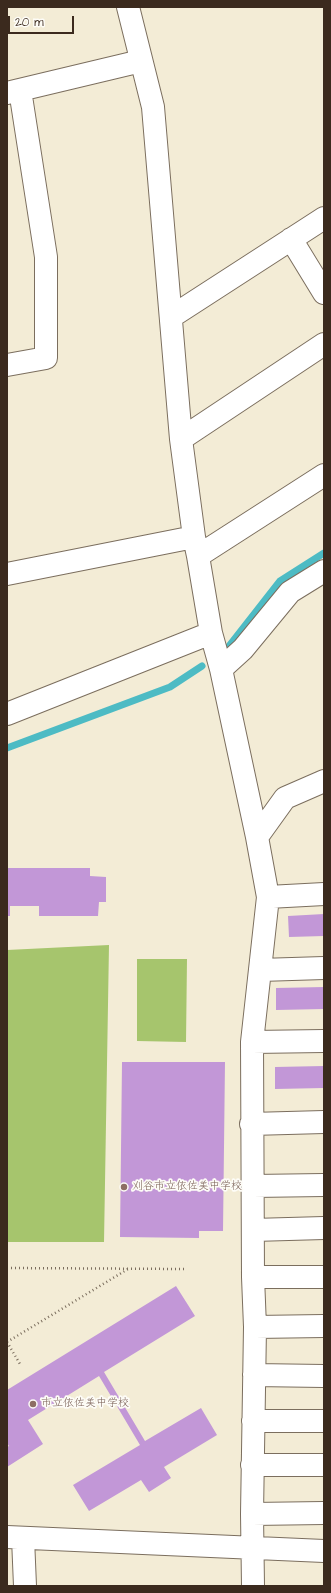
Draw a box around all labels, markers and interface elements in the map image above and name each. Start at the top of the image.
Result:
scale bar [10,8,76,34]
text: 20 m [15,14,44,31]
place label: 刈谷市立依佐美中学校 [132,1180,242,1194]
marker: 刈谷市立依佐美中学校 [119,1182,129,1192]
place label: 市立依佐美中学校 [41,1397,129,1411]
marker: 市立依佐美中学校 [28,1399,38,1409]

